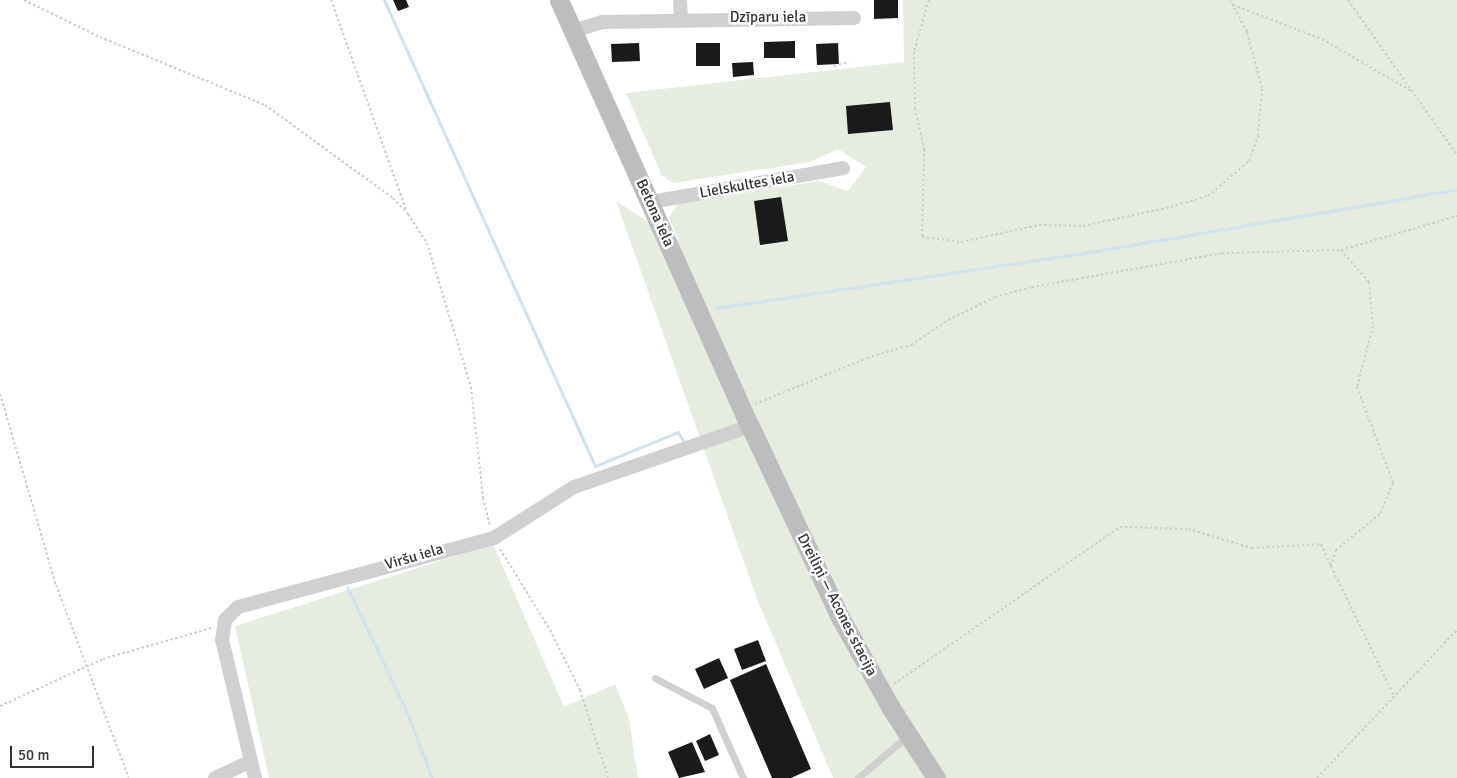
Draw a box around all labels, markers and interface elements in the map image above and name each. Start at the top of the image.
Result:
street label: Dzīparu iela [730,9,806,27]
street label: Lielskultes iela [698,168,796,202]
street label: Betona iela [632,176,678,250]
street label: Dreiliņi — Acones stacija [793,531,881,679]
street label: Viršu iela [383,540,445,574]
scale bar [12,736,96,768]
text: 50 m [18,746,49,764]

